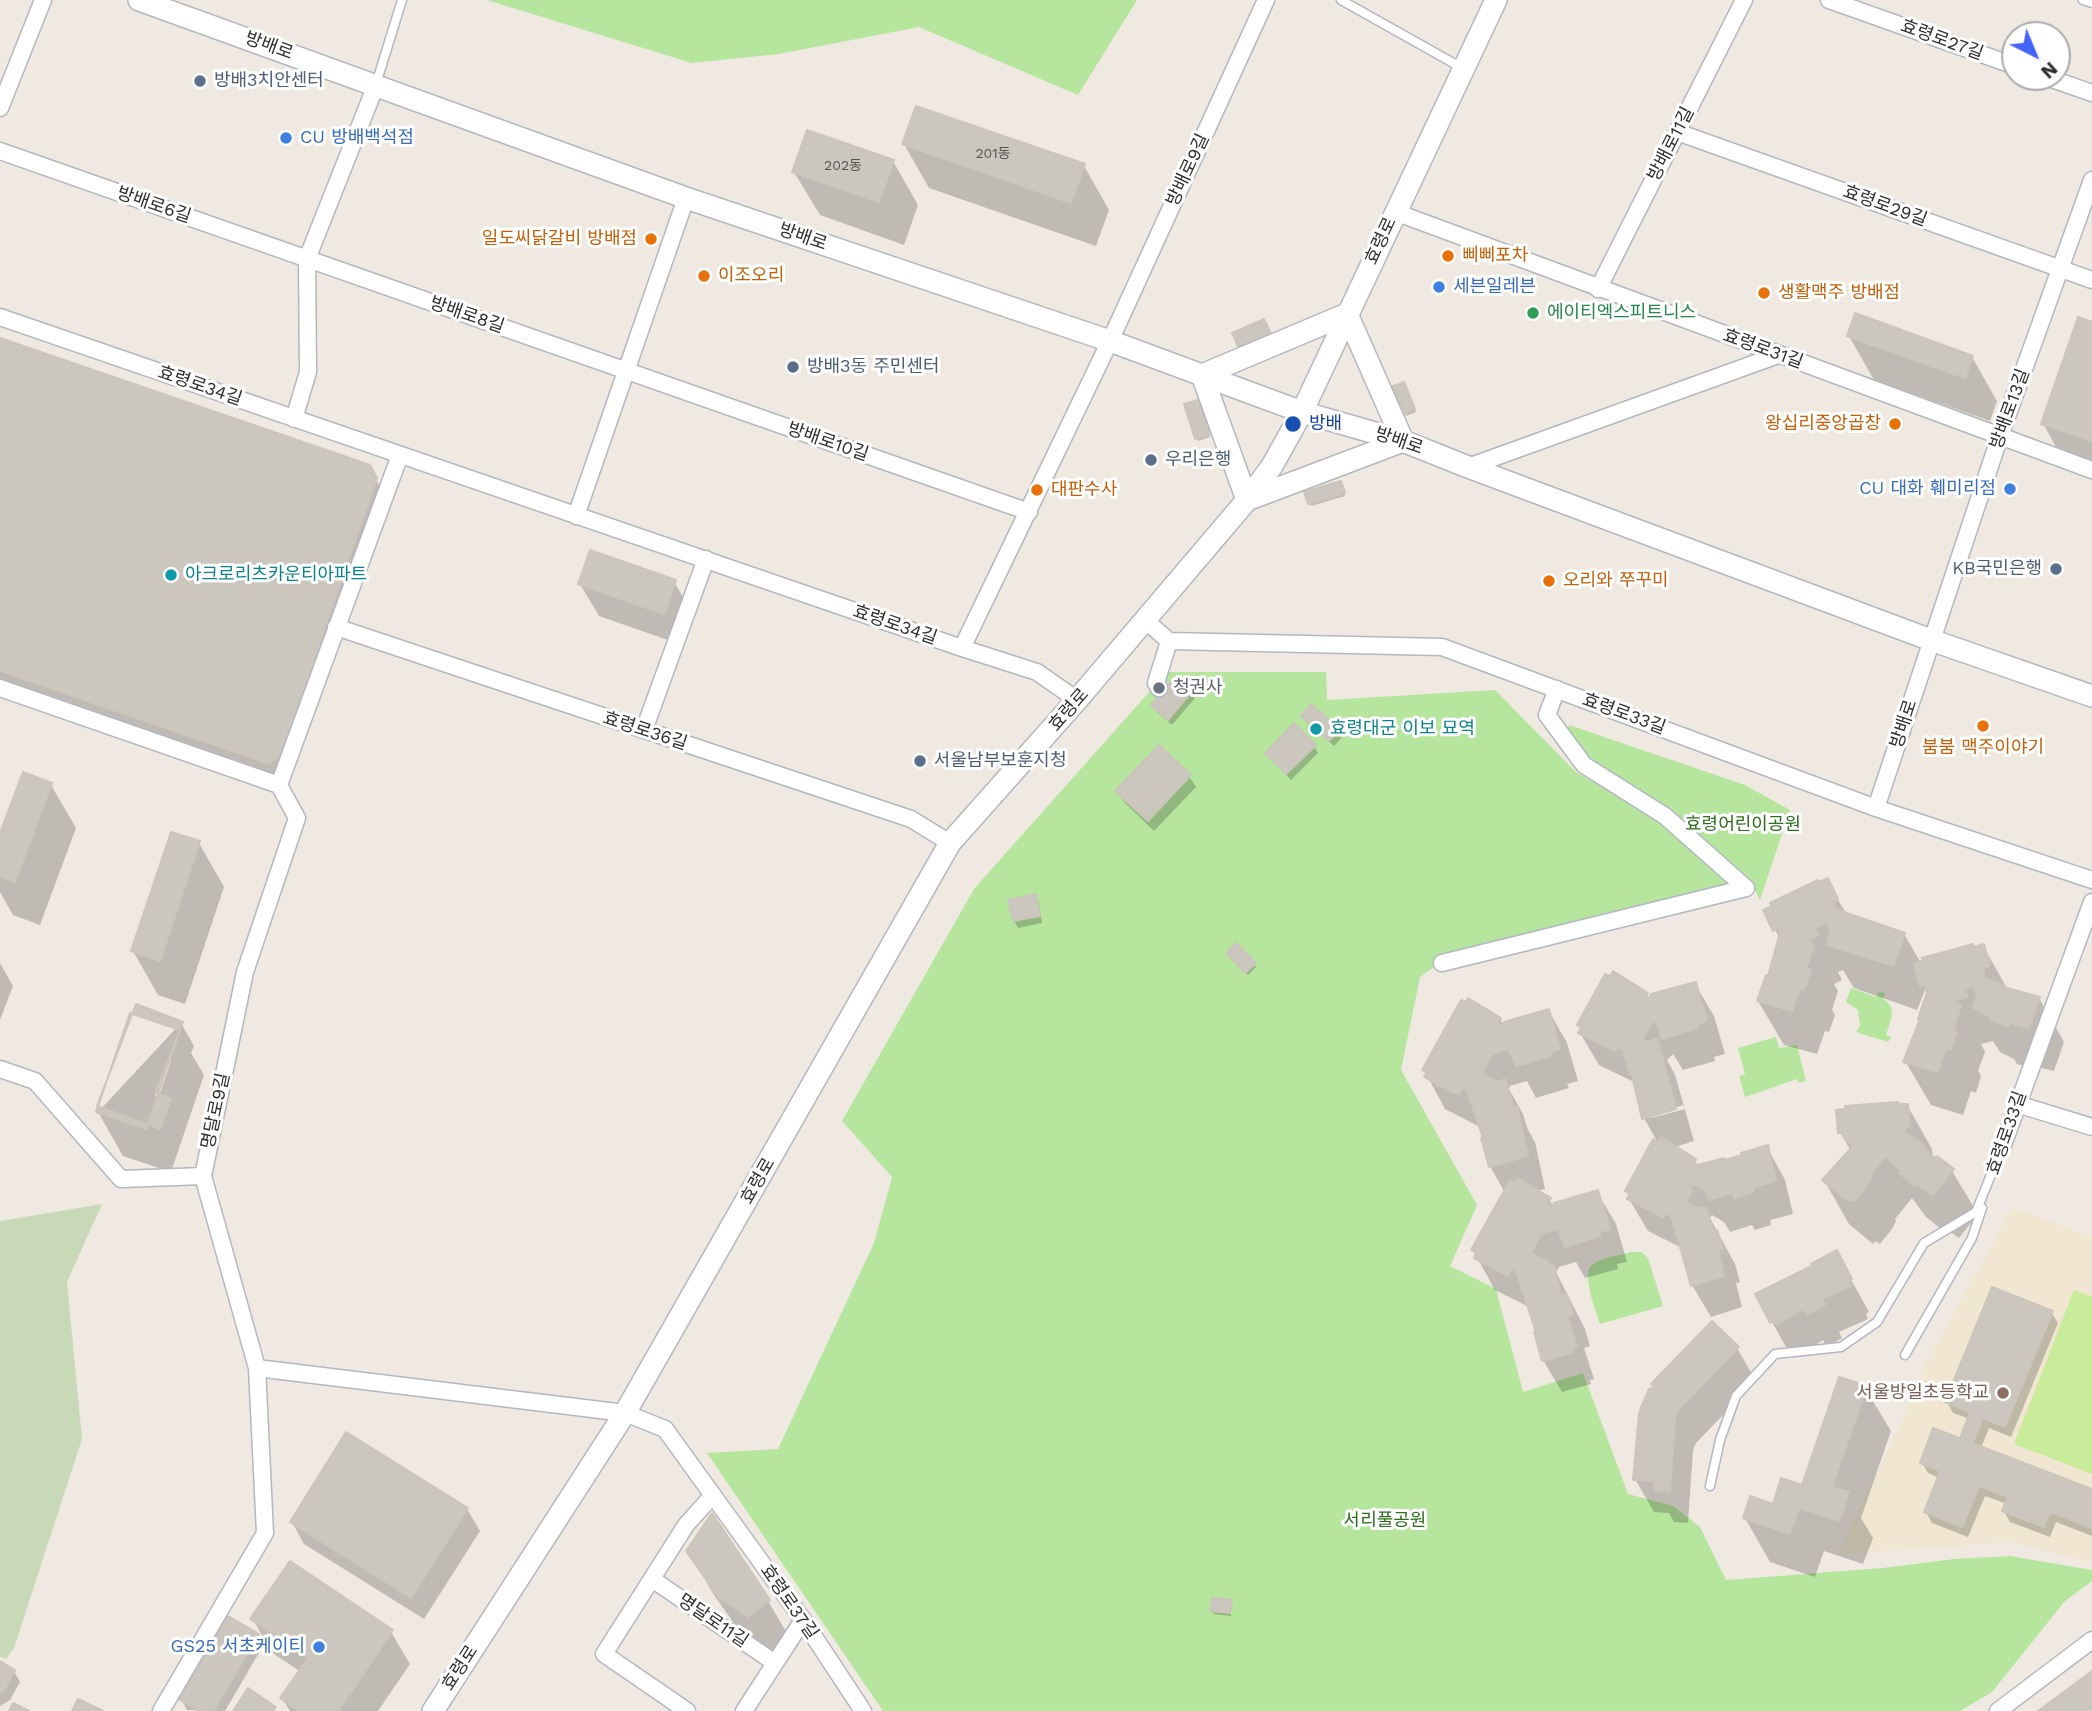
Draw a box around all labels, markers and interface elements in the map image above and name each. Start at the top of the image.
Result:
street label: 효령로27길 [1898,15,1986,65]
north arrow [2001,21,2071,91]
street label: 방배로 [242,27,296,65]
text: N [2036,57,2062,83]
place label: 방배3치안센터 [214,70,324,92]
marker: 방배3치안센터 [192,73,208,89]
street label: 방배로11길 [1643,103,1699,185]
place label: CU 방배백석점 [300,127,414,149]
marker: CU 방배백석점 [278,130,294,146]
street label: 방배로9길 [1162,130,1214,210]
house number: 201동 [975,146,1011,162]
house number: 202동 [824,158,862,174]
street label: 효령로29길 [1840,181,1930,231]
street label: 방배로6길 [114,182,194,228]
street label: 효령로 [1361,214,1401,268]
street label: 방배로 [776,219,830,255]
place label: 일도씨닭갈비 방배점 [482,228,637,250]
marker: 일도씨닭갈비 방배점 [643,231,659,247]
place label: 삐삐포차 [1462,245,1528,267]
marker: 삐삐포차 [1440,248,1456,264]
place label: 이조오리 [718,265,784,287]
marker: 이조오리 [696,268,712,284]
place label: 세븐일레븐 [1453,276,1536,298]
marker: 세븐일레븐 [1431,279,1447,295]
place label: 생활맥주 방배점 [1778,282,1900,304]
marker: 생활맥주 방배점 [1756,285,1772,301]
street label: 방배로8길 [427,292,507,338]
place label: 에이티엑스피트니스 [1547,302,1696,324]
marker: 에이티엑스피트니스 [1525,305,1541,321]
street label: 효령로31길 [1720,325,1806,373]
place label: 방배3동 주민센터 [807,356,940,378]
marker: 방배3동 주민센터 [785,359,801,375]
street label: 효령로34길 [155,362,245,410]
street label: 방배로13길 [1986,366,2034,452]
place label: 방배 [1309,413,1342,435]
place label: 왕십리중앙곱창 [1765,413,1881,435]
marker: 방배 [1283,414,1303,434]
marker: 왕십리중앙곱창 [1887,416,1903,432]
street label: 방배로10길 [785,418,871,466]
street label: 방배로 [1372,423,1426,459]
place label: 우리은행 [1165,449,1231,471]
marker: 우리은행 [1143,452,1159,468]
place label: CU 대화 훼미리점 [1859,478,1996,500]
place label: 대판수사 [1051,479,1117,501]
marker: CU 대화 훼미리점 [2002,481,2018,497]
marker: 대판수사 [1029,482,1045,498]
place label: KB국민은행 [1952,558,2042,580]
marker: KB국민은행 [2048,561,2064,577]
place label: 아크로리츠카운티아파트 [185,564,367,586]
marker: 아크로리츠카운티아파트 [163,567,179,583]
place label: 오리와 쭈꾸미 [1563,570,1668,592]
marker: 오리와 쭈꾸미 [1541,573,1557,589]
street label: 효령로34길 [850,601,940,649]
place label: 청권사 [1173,677,1223,699]
marker: 청권사 [1151,680,1167,696]
street label: 효령로 [1045,684,1093,736]
street label: 효령로33길 [1579,689,1669,739]
street label: 방배로 [1886,697,1922,751]
street label: 효령로36길 [600,707,690,755]
place label: 효령대군 이보 묘역 [1330,718,1475,740]
marker: 붐붐 맥주이야기 [1975,718,1991,734]
marker: 효령대군 이보 묘역 [1308,721,1324,737]
place label: 붐붐 맥주이야기 [1922,737,2044,759]
place label: 서울남부보훈지청 [934,750,1066,772]
marker: 서울남부보훈지청 [912,753,928,769]
park label: 효령어린이공원 [1685,814,1801,836]
street label: 명달로9길 [197,1071,235,1151]
street label: 효령로33길 [1983,1088,2031,1178]
street label: 효령로 [736,1154,780,1208]
place label: 서울방일초등학교 [1857,1382,1989,1404]
marker: 서울방일초등학교 [1995,1385,2011,1401]
park label: 서리풀공원 [1344,1510,1426,1532]
street label: 효령로37길 [755,1561,823,1643]
street label: 명달로11길 [674,1590,752,1652]
place label: GS25 서초케이티 [171,1636,305,1658]
marker: GS25 서초케이티 [311,1639,327,1655]
street label: 효령로 [437,1641,483,1695]

